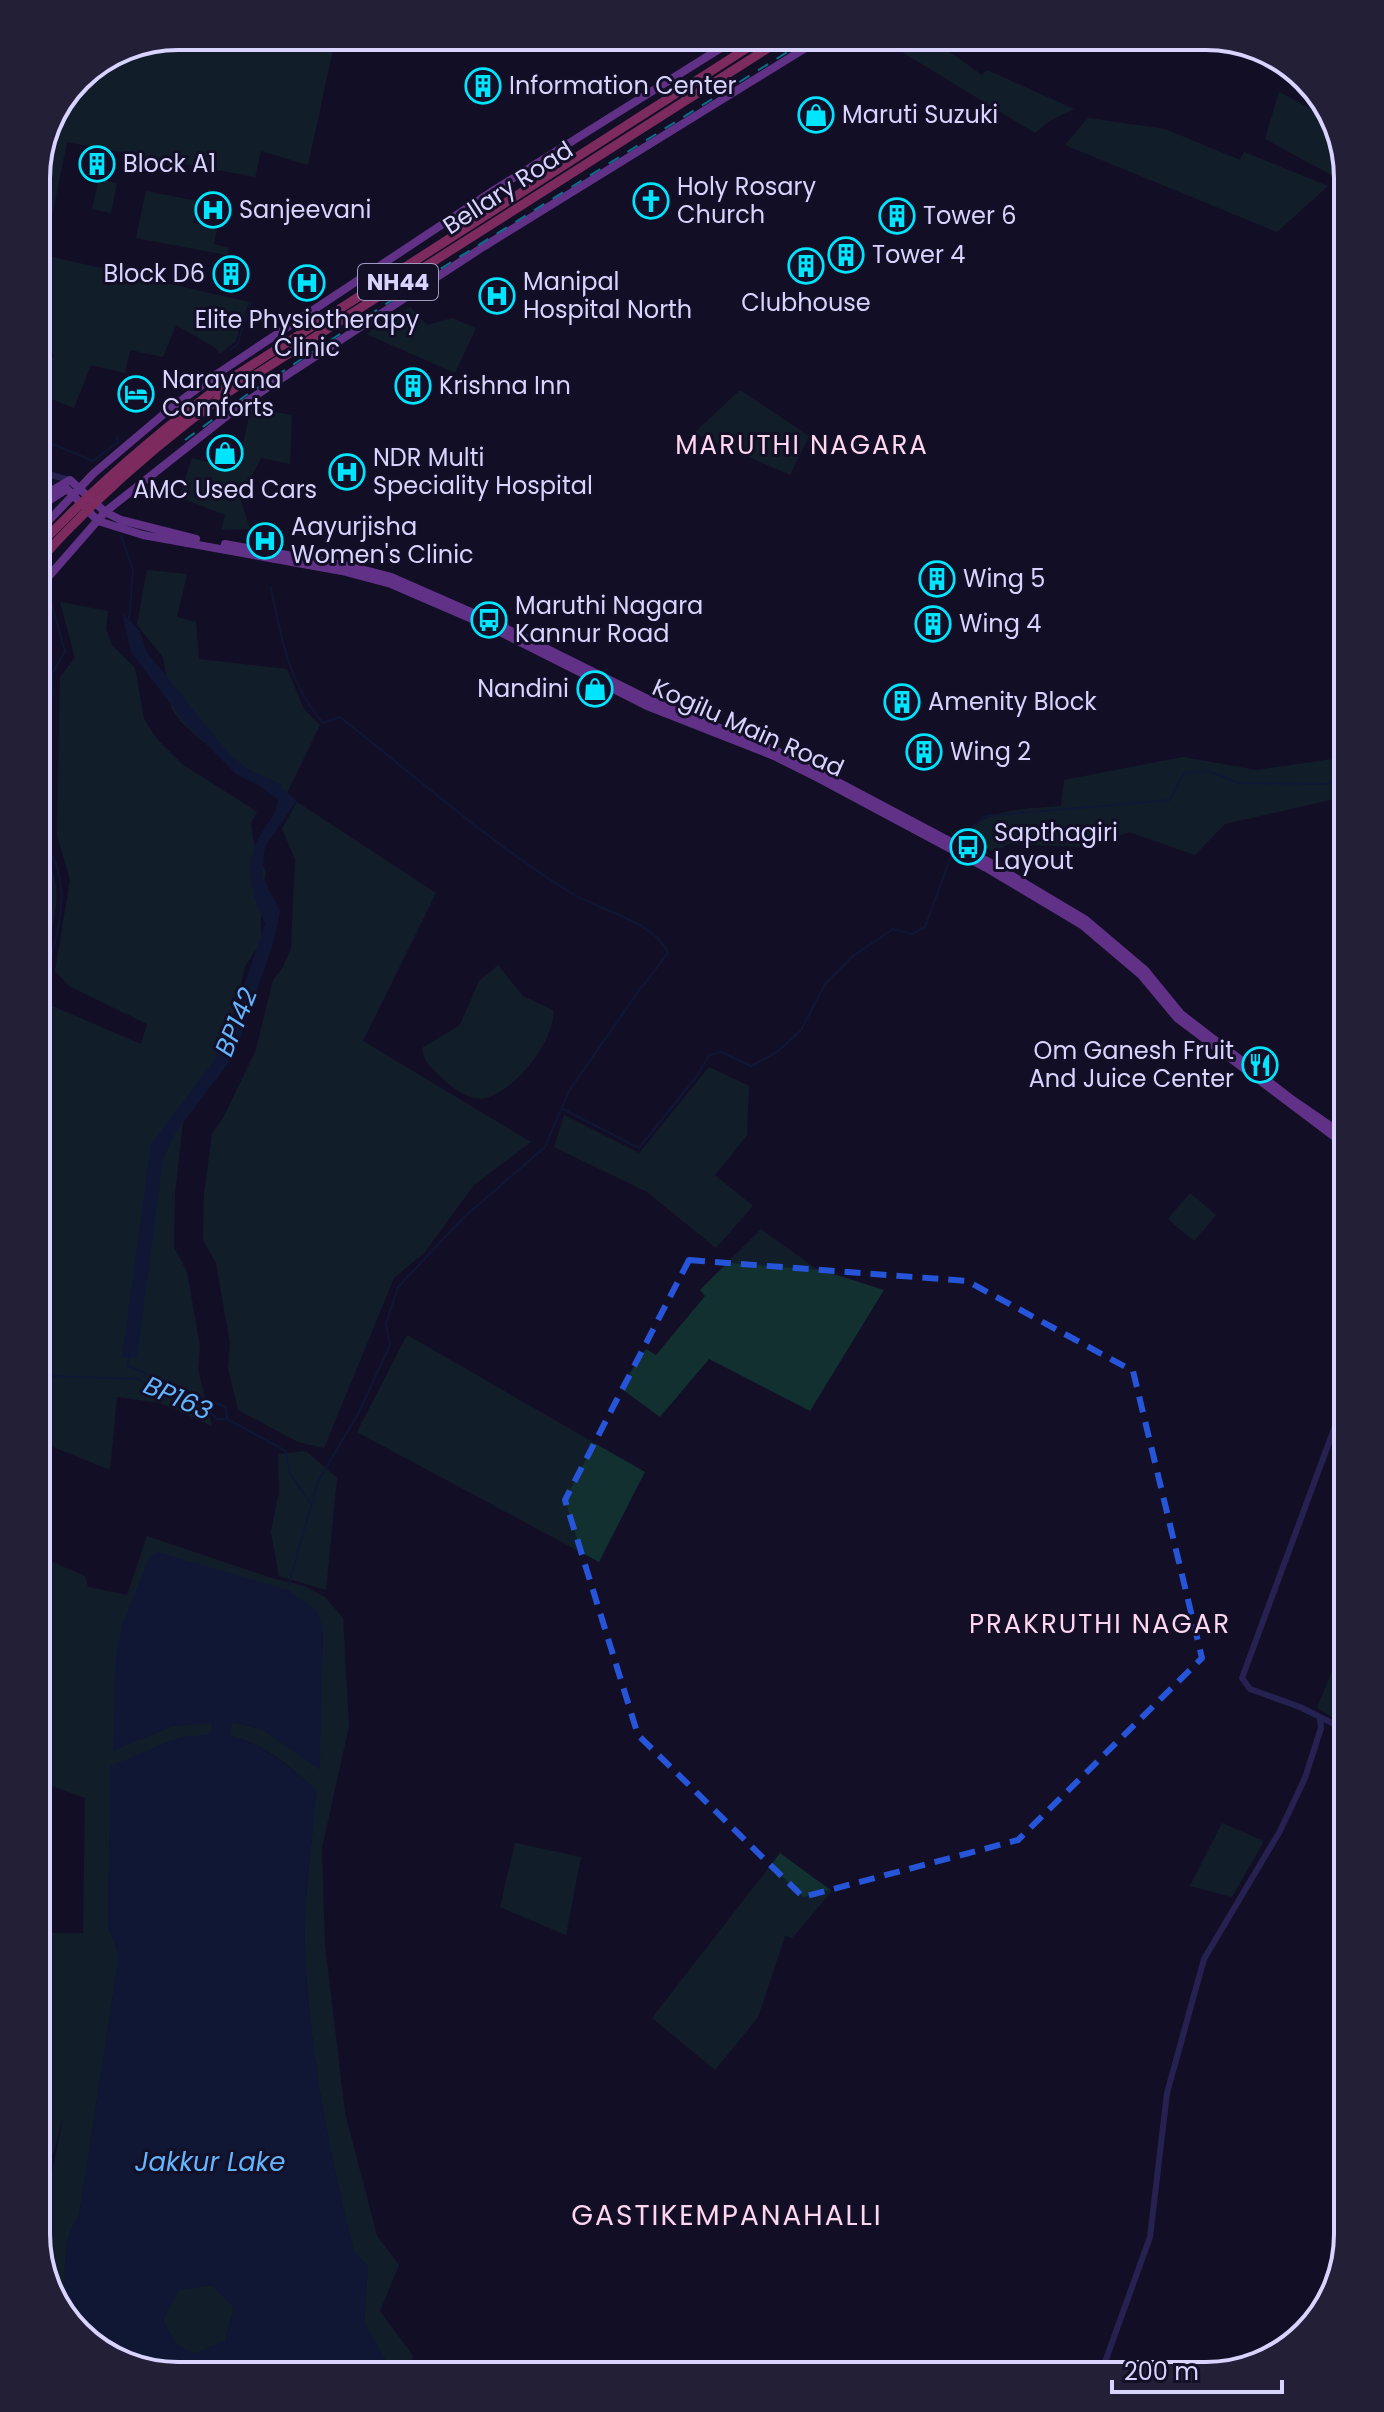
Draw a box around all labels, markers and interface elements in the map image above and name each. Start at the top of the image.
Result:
building icon: Information Center [464,67,502,105]
place label: Information Center [509,69,737,102]
shop icon: Maruti Suzuki [797,96,835,134]
place label: Maruti Suzuki [842,98,998,131]
street label: Bellary Road [436,133,579,242]
building icon: Block A1 [78,145,116,183]
place label: Block A1 [123,147,216,180]
place label: Holy Rosary Church [677,170,816,231]
church icon: Holy Rosary Church [632,182,670,220]
hospital icon: Sanjeevani [194,191,232,229]
place label: Sanjeevani [239,193,371,226]
building icon: Tower 6 [878,197,916,235]
place label: Tower 6 [923,199,1017,232]
building icon: Tower 4 [827,236,865,274]
place label: Tower 4 [872,238,965,271]
building icon: Clubhouse [787,247,825,285]
building icon: Block D6 [212,255,250,293]
place label: Block D6 [103,257,205,290]
hospital icon: Elite Physiotherapy Clinic [288,264,326,302]
road number: NH44 [358,264,438,300]
place label: Manipal Hospital North [523,265,692,326]
hospital icon: Manipal Hospital North [478,277,516,315]
place label: Clubhouse [741,286,871,319]
place label: Elite Physiotherapy Clinic [195,303,420,364]
place label: Narayana Comforts [162,363,282,424]
building icon: Krishna Inn [394,367,432,405]
place label: Krishna Inn [439,369,571,402]
hotel icon: Narayana Comforts [117,375,155,413]
district label: MARUTHI NAGARA [675,427,929,463]
shop icon: AMC Used Cars [206,434,244,472]
place label: NDR Multi Speciality Hospital [373,441,593,502]
hospital icon: NDR Multi Speciality Hospital [328,453,366,491]
place label: AMC Used Cars [133,473,317,506]
place label: Aayurjisha Women's Clinic [291,510,474,571]
hospital icon: Aayurjisha Women's Clinic [246,522,284,560]
building icon: Wing 5 [918,560,956,598]
place label: Wing 5 [963,562,1045,595]
place label: Maruthi Nagara Kannur Road [515,589,703,650]
bus stop icon: Maruthi Nagara Kannur Road [470,601,508,639]
building icon: Wing 4 [914,605,952,643]
place label: Wing 4 [959,607,1041,640]
shop icon: Nandini [576,670,614,708]
street label: Kogilu Main Road [647,670,849,785]
place label: Nandini [477,672,569,705]
building icon: Amenity Block [883,683,921,721]
place label: Amenity Block [928,685,1097,718]
building icon: Wing 2 [905,733,943,771]
place label: Wing 2 [950,735,1031,768]
place label: Sapthagiri Layout [994,816,1118,877]
bus stop icon: Sapthagiri Layout [949,828,987,866]
water label: BP142 [206,982,266,1061]
place label: Om Ganesh Fruit And Juice Center [1029,1034,1234,1095]
restaurant icon: Om Ganesh Fruit And Juice Center [1241,1046,1279,1084]
water label: BP163 [138,1367,218,1429]
district label: PRAKRUTHI NAGAR [969,1606,1231,1642]
water label: Jakkur Lake [135,2144,285,2180]
district label: GASTIKEMPANAHALLI [571,2196,883,2235]
scale bar [1112,2344,1282,2394]
text: 200 m [1124,2355,1199,2388]

